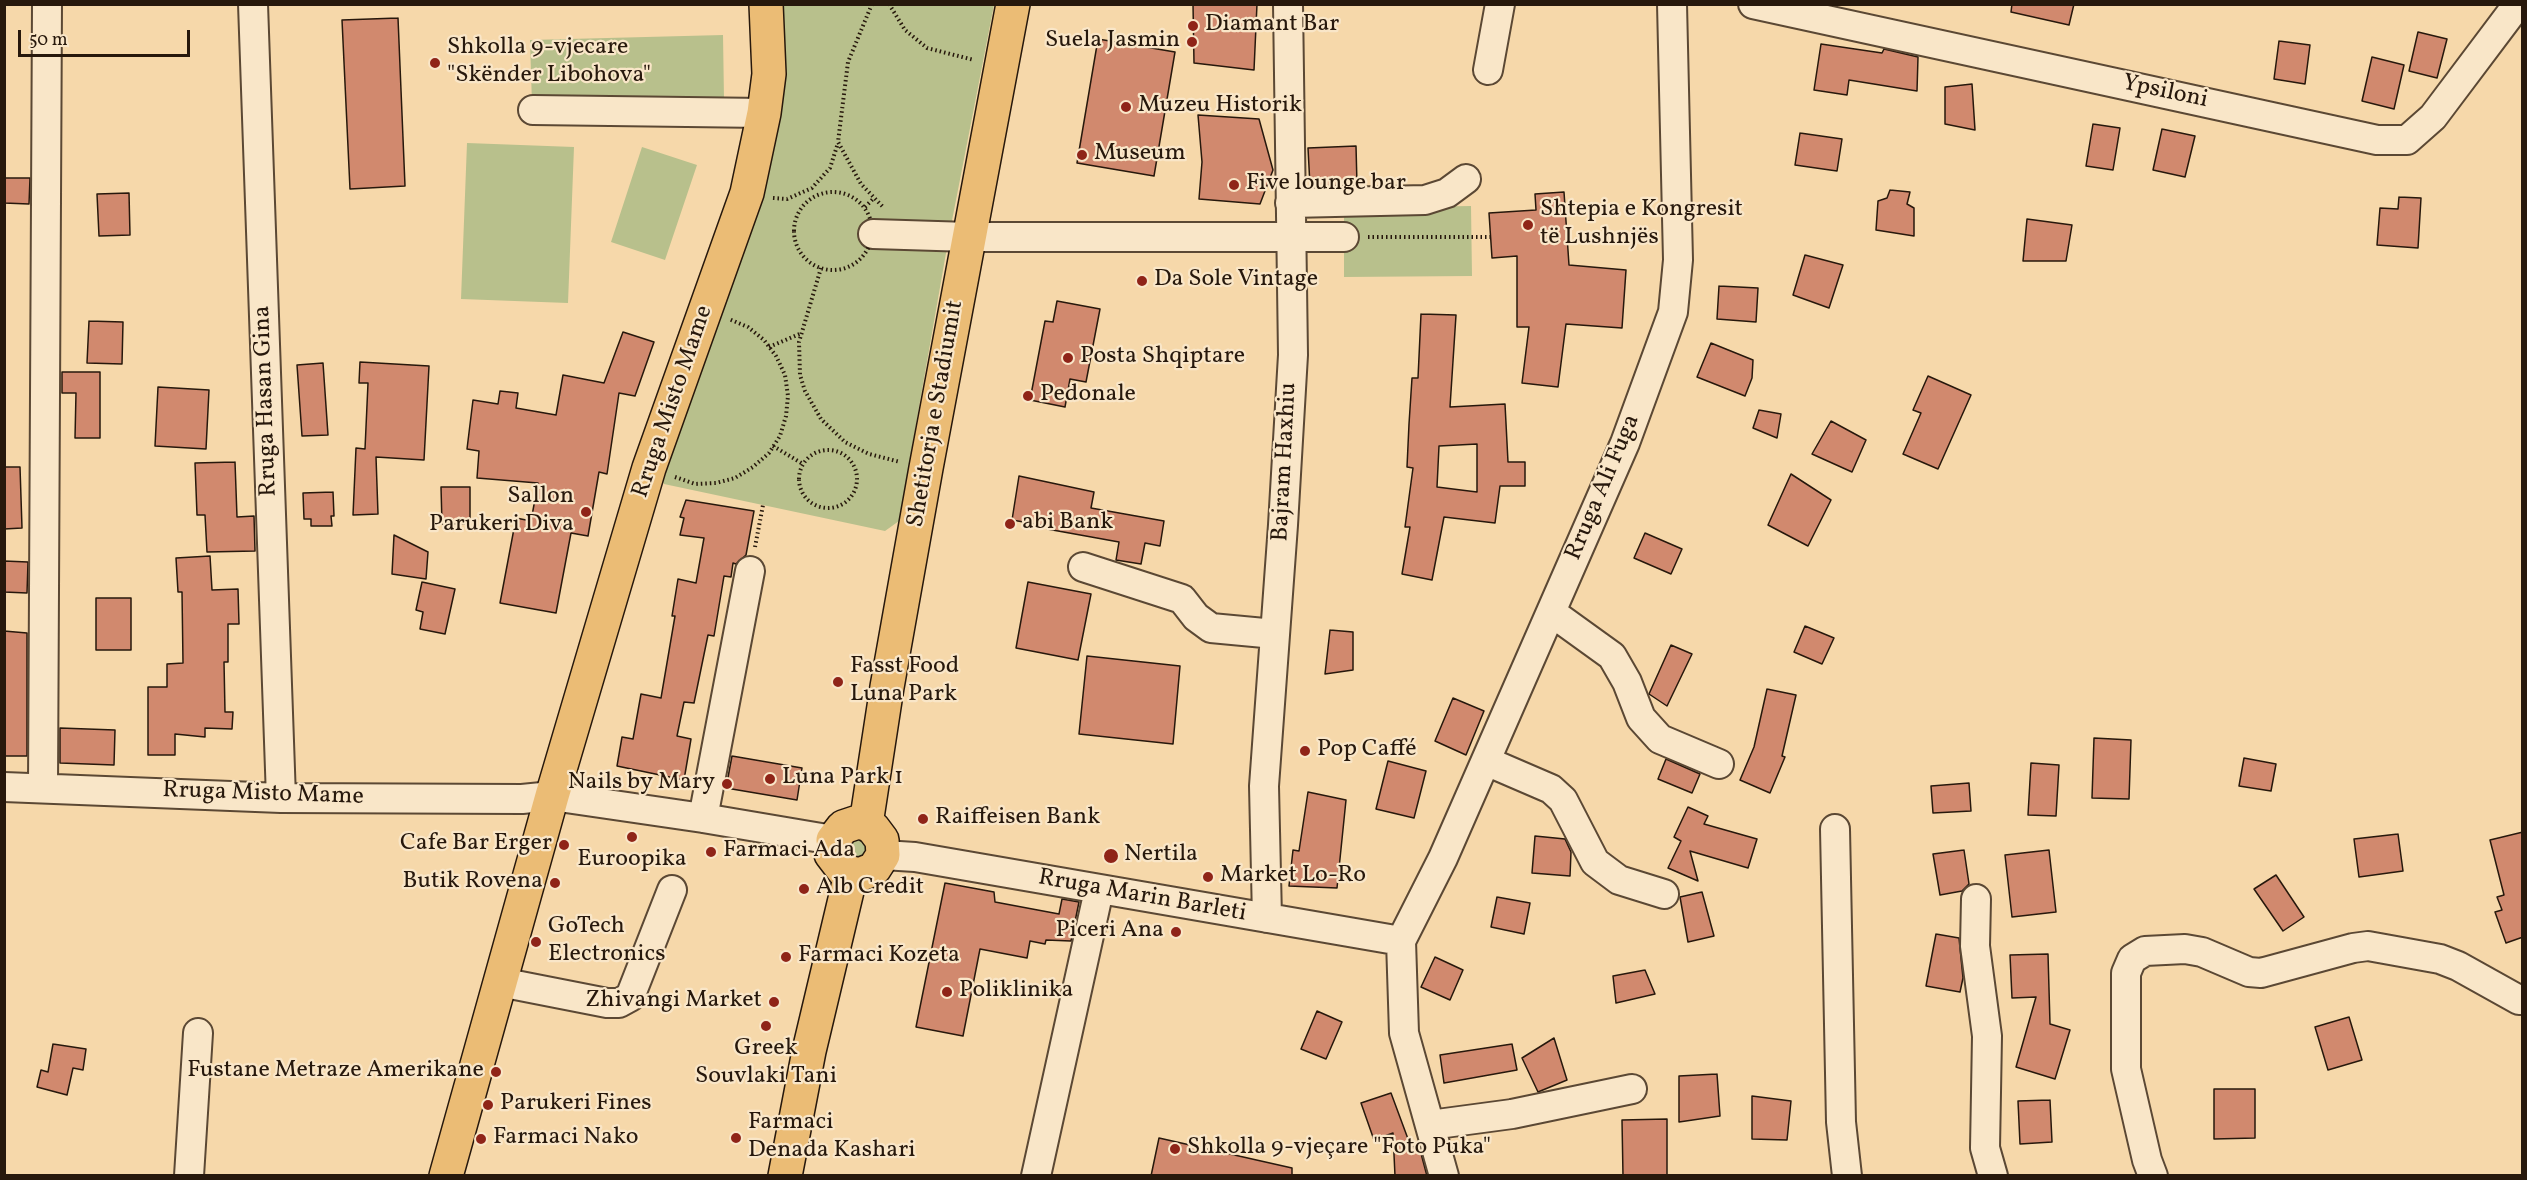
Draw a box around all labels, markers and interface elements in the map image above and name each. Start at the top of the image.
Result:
place label: Diamant Bar [1205,12,1339,40]
scale bar [21,18,194,56]
marker: Diamant Bar [1186,19,1200,33]
text: 50 m [29,28,68,53]
place label: Suela Jasmin [1045,28,1180,56]
place label: Shkolla 9-vjecare "Skënder Libohova" [447,35,651,91]
marker: Suela Jasmin [1185,35,1199,49]
marker: Shkolla 9-vjecare "Skënder Libohova" [428,56,442,70]
street label: Ypsiloni [2120,70,2210,116]
place label: Muzeu Historik [1138,93,1302,121]
marker: Muzeu Historik [1119,100,1133,114]
place label: Museum [1094,141,1186,169]
marker: Museum [1075,148,1089,162]
place label: Five lounge bar [1246,171,1406,199]
marker: Five lounge bar [1227,178,1241,192]
place label: Shtepia e Kongresit të Lushnjës [1540,197,1743,253]
marker: Shtepia e Kongresit të Lushnjës [1521,218,1535,232]
place label: Da Sole Vintage [1154,267,1318,295]
marker: Da Sole Vintage [1135,274,1149,288]
street label: Shetitorja e Stadiumit [903,298,971,530]
street label: Rruga Misto Mame [628,302,720,502]
street label: Rruga Hasan Gina [249,305,285,497]
place label: Posta Shqiptare [1080,344,1245,372]
marker: Posta Shqiptare [1061,351,1075,365]
place label: Pedonale [1040,382,1136,410]
street label: Bajram Haxhiu [1267,382,1305,542]
marker: Pedonale [1021,389,1035,403]
street label: Rruga Ali Fuga [1560,411,1648,565]
place label: Sallon Parukeri Diva [429,484,574,540]
marker: Sallon Parukeri Diva [579,505,593,519]
place label: abi Bank [1022,510,1113,538]
marker: abi Bank [1003,517,1017,531]
place label: Fasst Food Luna Park [850,654,959,710]
marker: Fasst Food Luna Park [831,675,845,689]
place label: Pop Caffé [1317,737,1417,765]
marker: Pop Caffé [1298,744,1312,758]
place label: Luna Park 1 [782,765,903,793]
place label: Nails by Mary [568,770,715,798]
marker: Luna Park 1 [763,772,777,786]
street label: Rruga Misto Mame [162,777,364,813]
marker: Nails by Mary [720,777,734,791]
place label: Raiffeisen Bank [935,805,1100,833]
marker: Raiffeisen Bank [916,812,930,826]
marker: Euroopika [625,830,639,844]
place label: Cafe Bar Erger [400,831,552,859]
marker: Cafe Bar Erger [557,838,571,852]
place label: Farmaci Ada [723,838,855,866]
place label: Nertila [1124,842,1198,870]
marker: Farmaci Ada [704,845,718,859]
place label: Euroopika [577,847,687,875]
marker: Nertila [1102,847,1120,865]
place label: Market Lo-Ro [1220,863,1366,891]
street label: Rruga Marin Barleti [1036,865,1248,929]
place label: Butik Rovena [402,869,543,897]
marker: Market Lo-Ro [1201,870,1215,884]
place label: Alb Credit [816,875,924,903]
marker: Butik Rovena [548,876,562,890]
marker: Alb Credit [797,882,811,896]
place label: GoTech Electronics [548,914,666,970]
place label: Piceri Ana [1055,918,1164,946]
marker: Piceri Ana [1169,925,1183,939]
marker: GoTech Electronics [529,935,543,949]
place label: Farmaci Kozeta [798,943,960,971]
marker: Farmaci Kozeta [779,950,793,964]
place label: Poliklinika [959,978,1073,1006]
marker: Poliklinika [940,985,954,999]
place label: Zhivangi Market [585,988,762,1016]
marker: Zhivangi Market [767,995,781,1009]
marker: Greek Souvlaki Tani [759,1019,773,1033]
place label: Greek Souvlaki Tani [695,1036,837,1092]
place label: Fustane Metraze Amerikane [187,1058,484,1086]
marker: Fustane Metraze Amerikane [489,1065,503,1079]
place label: Parukeri Fines [500,1091,652,1119]
marker: Parukeri Fines [481,1098,495,1112]
place label: Farmaci Denada Kashari [748,1110,915,1166]
place label: Farmaci Nako [493,1125,638,1153]
marker: Farmaci Denada Kashari [729,1131,743,1145]
marker: Farmaci Nako [474,1132,488,1146]
place label: Shkolla 9-vjeçare "Foto Puka" [1187,1135,1491,1163]
marker: Shkolla 9-vjeçare "Foto Puka" [1168,1142,1182,1156]

